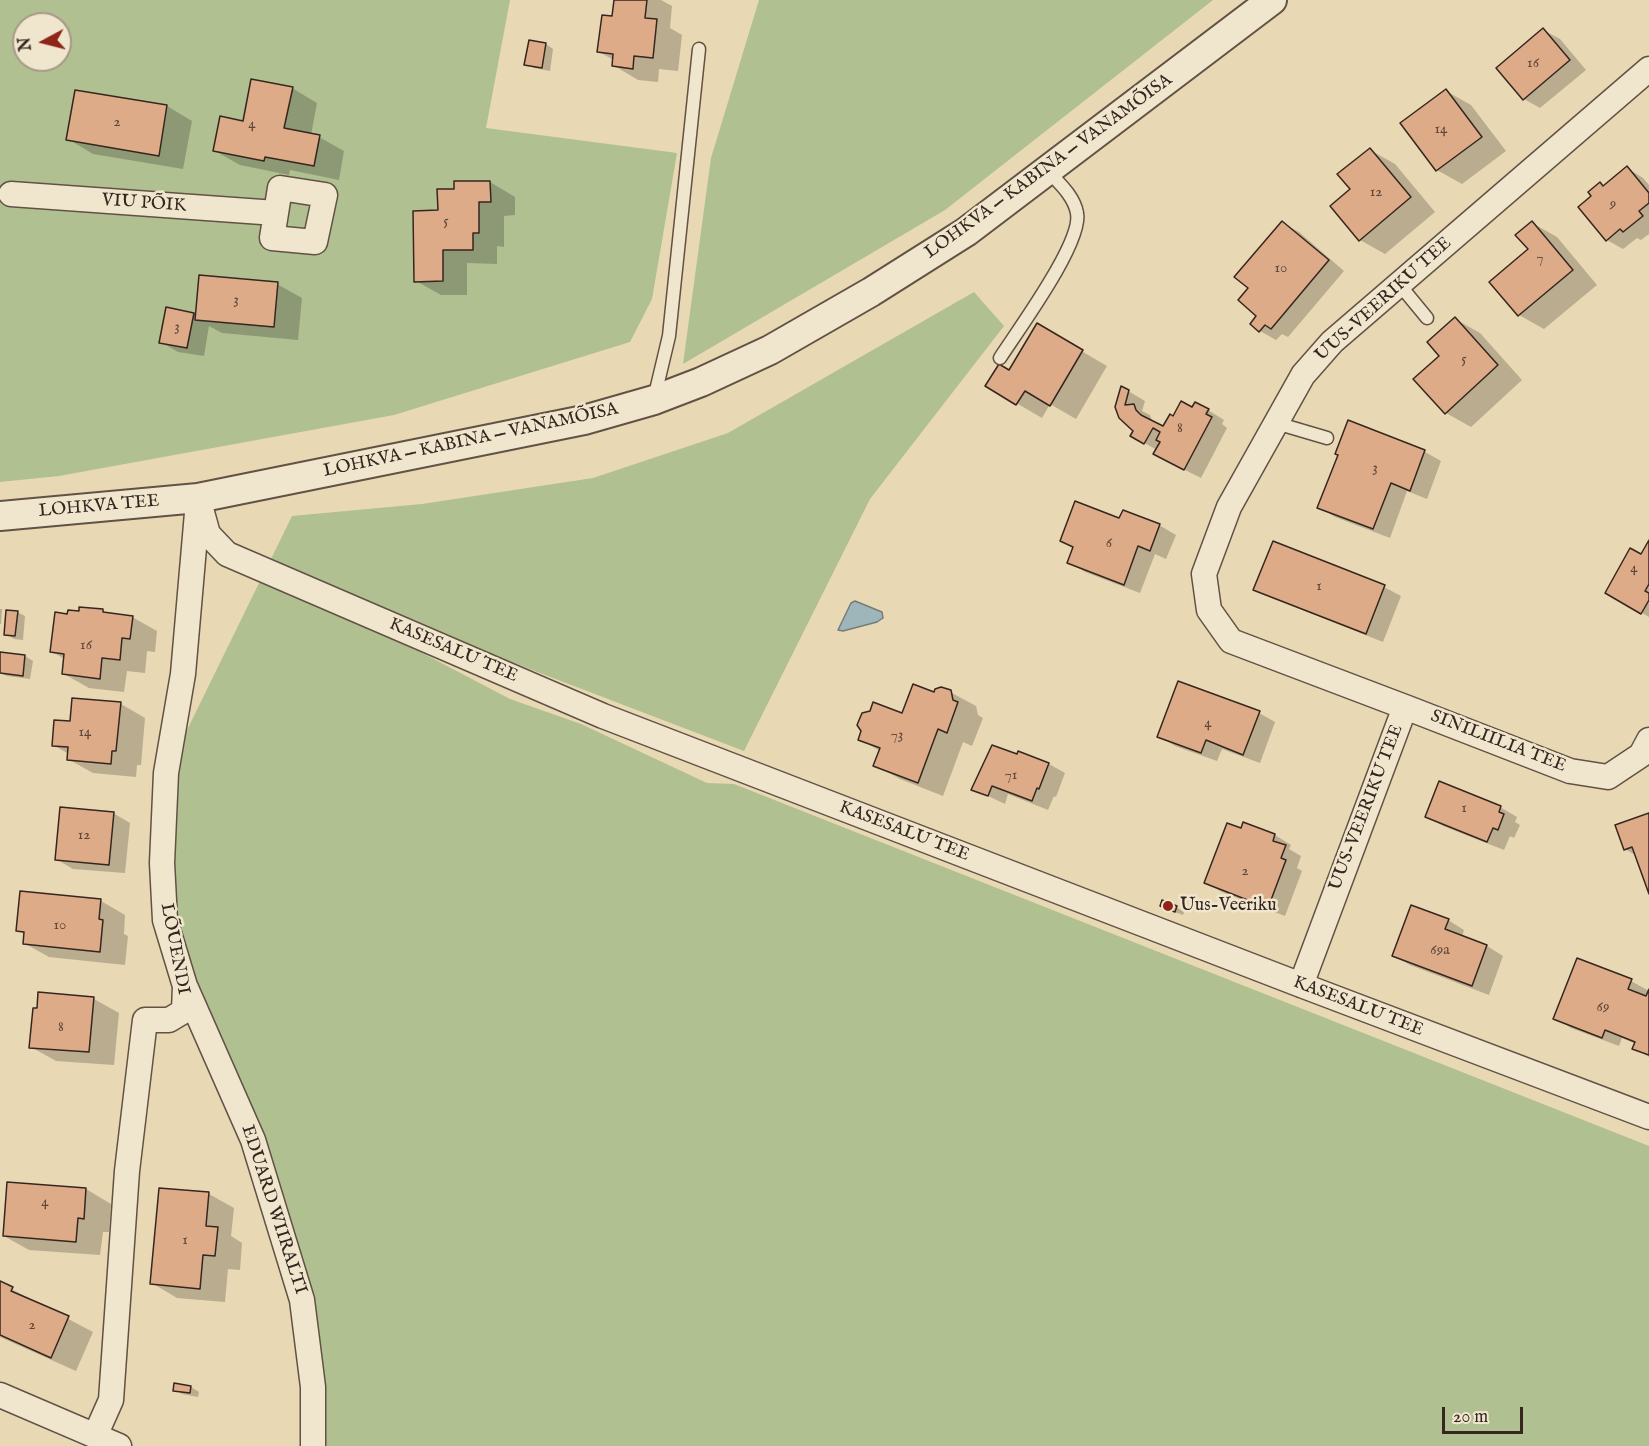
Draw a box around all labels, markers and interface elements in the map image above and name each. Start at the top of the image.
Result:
north arrow [12,12,72,72]
text: N [15,36,37,52]
house number: 16 [1527,55,1539,73]
street label: LOHKVA — KABINA — VANAMÕISA [921,70,1177,264]
house number: 2 [113,114,121,132]
house number: 4 [248,116,256,134]
house number: 14 [1435,121,1447,139]
house number: 12 [1370,184,1382,202]
street label: VIU PÕIK [101,190,187,218]
house number: 9 [1610,196,1616,214]
house number: 5 [443,213,449,231]
street label: UUS-VEERIKU TEE [1311,233,1457,367]
house number: 7 [1536,250,1544,268]
house number: 10 [1275,260,1287,278]
house number: 3 [233,292,239,310]
house number: 3 [174,319,180,337]
house number: 5 [1461,351,1467,369]
street label: LOHKVA — KABINA — VANAMÕISA [322,399,620,483]
house number: 8 [1177,420,1183,438]
house number: 3 [1372,460,1378,478]
street label: LOHKVA TEE [38,491,160,523]
house number: 6 [1106,535,1112,553]
house number: 4 [1630,560,1638,578]
house number: 1 [1316,578,1322,596]
street label: KASESALU TEE [385,614,521,688]
house number: 16 [80,637,92,655]
street label: SINILIILIA TEE [1427,706,1569,778]
house number: 4 [1204,715,1212,733]
street label: UUS-VEERIKU TEE [1325,722,1409,894]
house number: 14 [79,724,91,742]
house number: 73 [891,727,903,745]
house number: 71 [1005,767,1017,785]
street label: KASESALU TEE [836,797,972,867]
house number: 1 [1461,800,1467,818]
house number: 12 [78,827,90,845]
house number: 2 [1241,863,1249,881]
place label: Uus-Veeriku [1180,895,1277,917]
marker: Uus-Veeriku [1161,899,1175,913]
street label: LÕUENDI [155,901,193,997]
house number: 10 [54,917,66,935]
house number: 69a [1430,942,1450,960]
street label: KASESALU TEE [1290,972,1426,1042]
house number: 69 [1597,999,1609,1017]
house number: 8 [58,1019,64,1037]
street label: EDUARD WIIRALTI [235,1123,311,1297]
house number: 4 [41,1194,49,1212]
house number: 1 [182,1232,188,1250]
house number: 2 [28,1317,36,1335]
scale bar [1445,1395,1526,1433]
text: 20 m [1453,1406,1488,1429]

